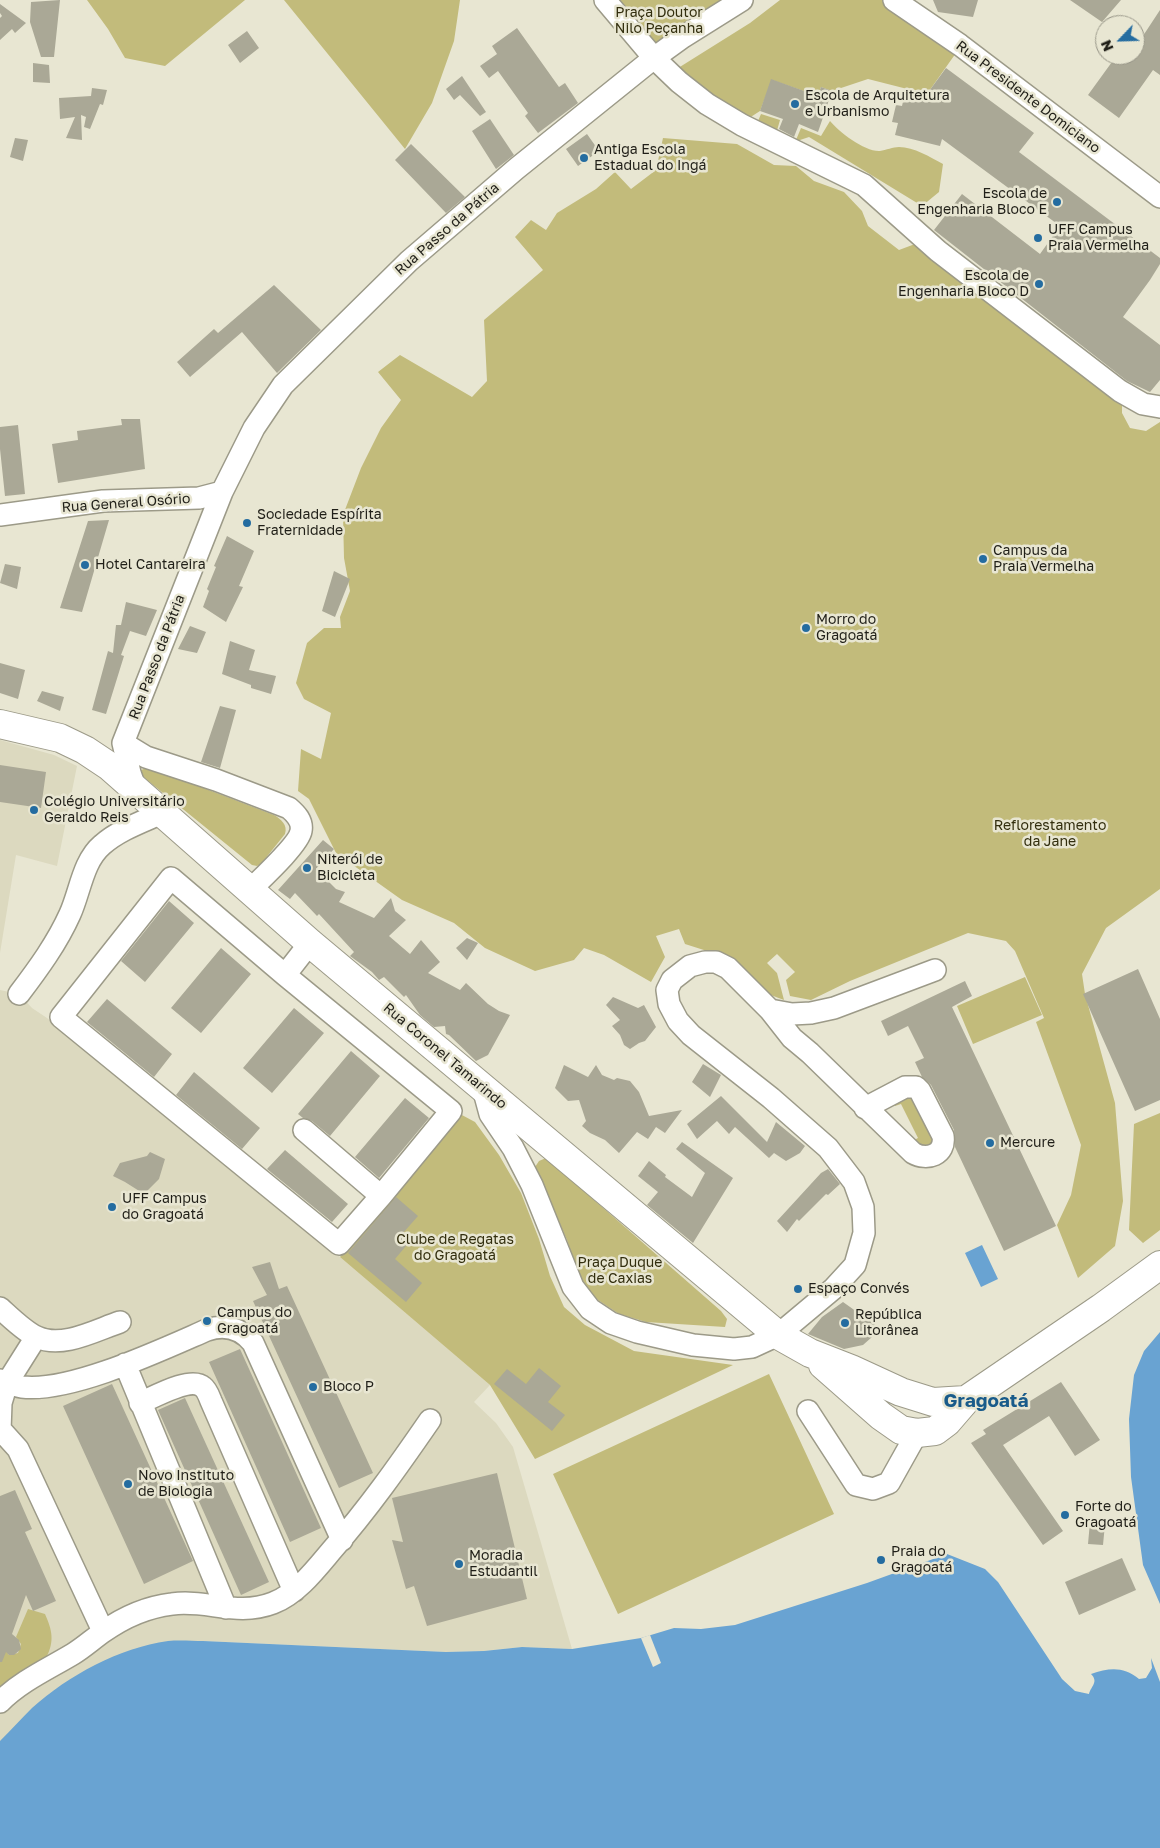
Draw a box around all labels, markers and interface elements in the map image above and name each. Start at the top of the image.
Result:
park label: Praça Doutor Nilo Peçanha [615,5,703,38]
north arrow [1095,15,1145,65]
street label: Rua Presidente Domiciano [953,37,1103,157]
text: N [1097,38,1117,54]
place label: Escola de Arquitetura e Urbanismo [805,88,950,120]
marker: Escola de Arquitetura e Urbanismo [789,98,801,110]
place label: Antiga Escola Estadual do Ingá [594,142,706,174]
marker: Antiga Escola Estadual do Ingá [578,152,590,164]
street label: Rua Passo da Pátria [392,179,502,279]
place label: Escola de Engenharia Bloco E [917,186,1047,218]
marker: Escola de Engenharia Bloco E [1051,196,1063,208]
place label: UFF Campus Praia Vermelha [1048,222,1149,254]
marker: UFF Campus Praia Vermelha [1032,232,1044,244]
place label: Escola de Engenharia Bloco D [898,268,1029,300]
marker: Escola de Engenharia Bloco D [1033,278,1045,290]
street label: Rua General Osório [61,490,191,516]
place label: Sociedade Espírita Fraternidade [257,507,382,540]
marker: Sociedade Espírita Fraternidade [241,517,253,529]
place label: Campus da Praia Vermelha [993,543,1094,576]
marker: Campus da Praia Vermelha [977,553,989,565]
place label: Hotel Cantareira [95,557,206,573]
marker: Hotel Cantareira [79,559,91,571]
street label: Rua Passo da Pátria [125,592,189,722]
place label: Morro do Gragoatá [816,612,877,644]
marker: Morro do Gragoatá [800,622,812,634]
place label: Colégio Universitário Geraldo Reis [44,794,185,826]
marker: Colégio Universitário Geraldo Reis [28,804,40,816]
park label: Reflorestamento da Jane [994,818,1106,850]
place label: Niterói de Bicicleta [317,852,383,884]
marker: Niterói de Bicicleta [301,862,313,874]
street label: Rua Coronel Tamarindo [380,999,510,1113]
place label: Mercure [1000,1135,1055,1151]
marker: Mercure [984,1137,996,1149]
place label: UFF Campus do Gragoatá [122,1191,207,1224]
marker: UFF Campus do Gragoatá [106,1201,118,1213]
park label: Clube de Regatas do Gragoatá [396,1232,514,1264]
park label: Praça Duque de Caxias [578,1255,662,1288]
place label: Espaço Convés [808,1281,909,1297]
marker: Espaço Convés [792,1283,804,1295]
place label: Campus do Gragoatá [217,1305,292,1338]
place label: República Litorânea [855,1307,922,1340]
marker: Campus do Gragoatá [201,1315,213,1327]
marker: República Litorânea [839,1317,851,1329]
place label: Bloco P [323,1379,374,1395]
marker: Bloco P [307,1381,319,1393]
district label: Gragoatá [944,1390,1028,1412]
place label: Novo Instituto de Biologia [138,1468,234,1500]
marker: Novo Instituto de Biologia [122,1478,134,1490]
place label: Forte do Gragoatá [1075,1499,1136,1531]
marker: Forte do Gragoatá [1059,1509,1071,1521]
place label: Praia do Gragoatá [891,1544,952,1576]
place label: Moradia Estudantil [469,1548,538,1580]
marker: Praia do Gragoatá [875,1554,887,1566]
marker: Moradia Estudantil [453,1558,465,1570]

